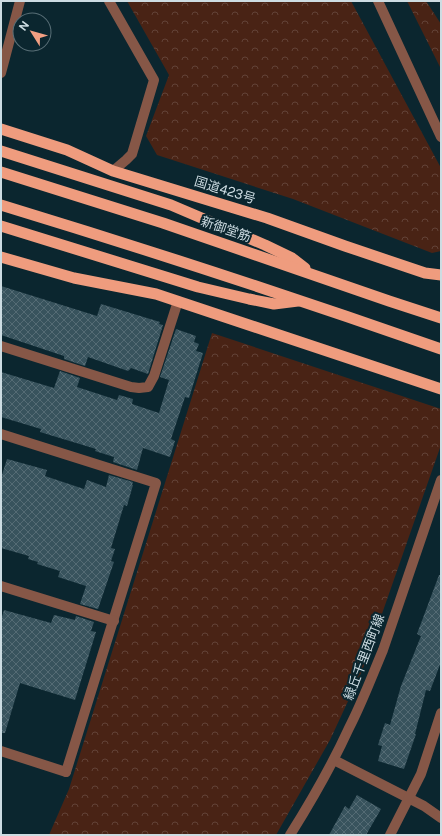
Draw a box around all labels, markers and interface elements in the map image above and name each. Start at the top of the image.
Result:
north arrow [12,12,52,52]
text: N [17,19,31,33]
street label: 国道423号 [193,174,257,206]
street label: 新御堂筋 [199,213,253,245]
street label: 緑丘千里西町線 [341,612,387,702]

